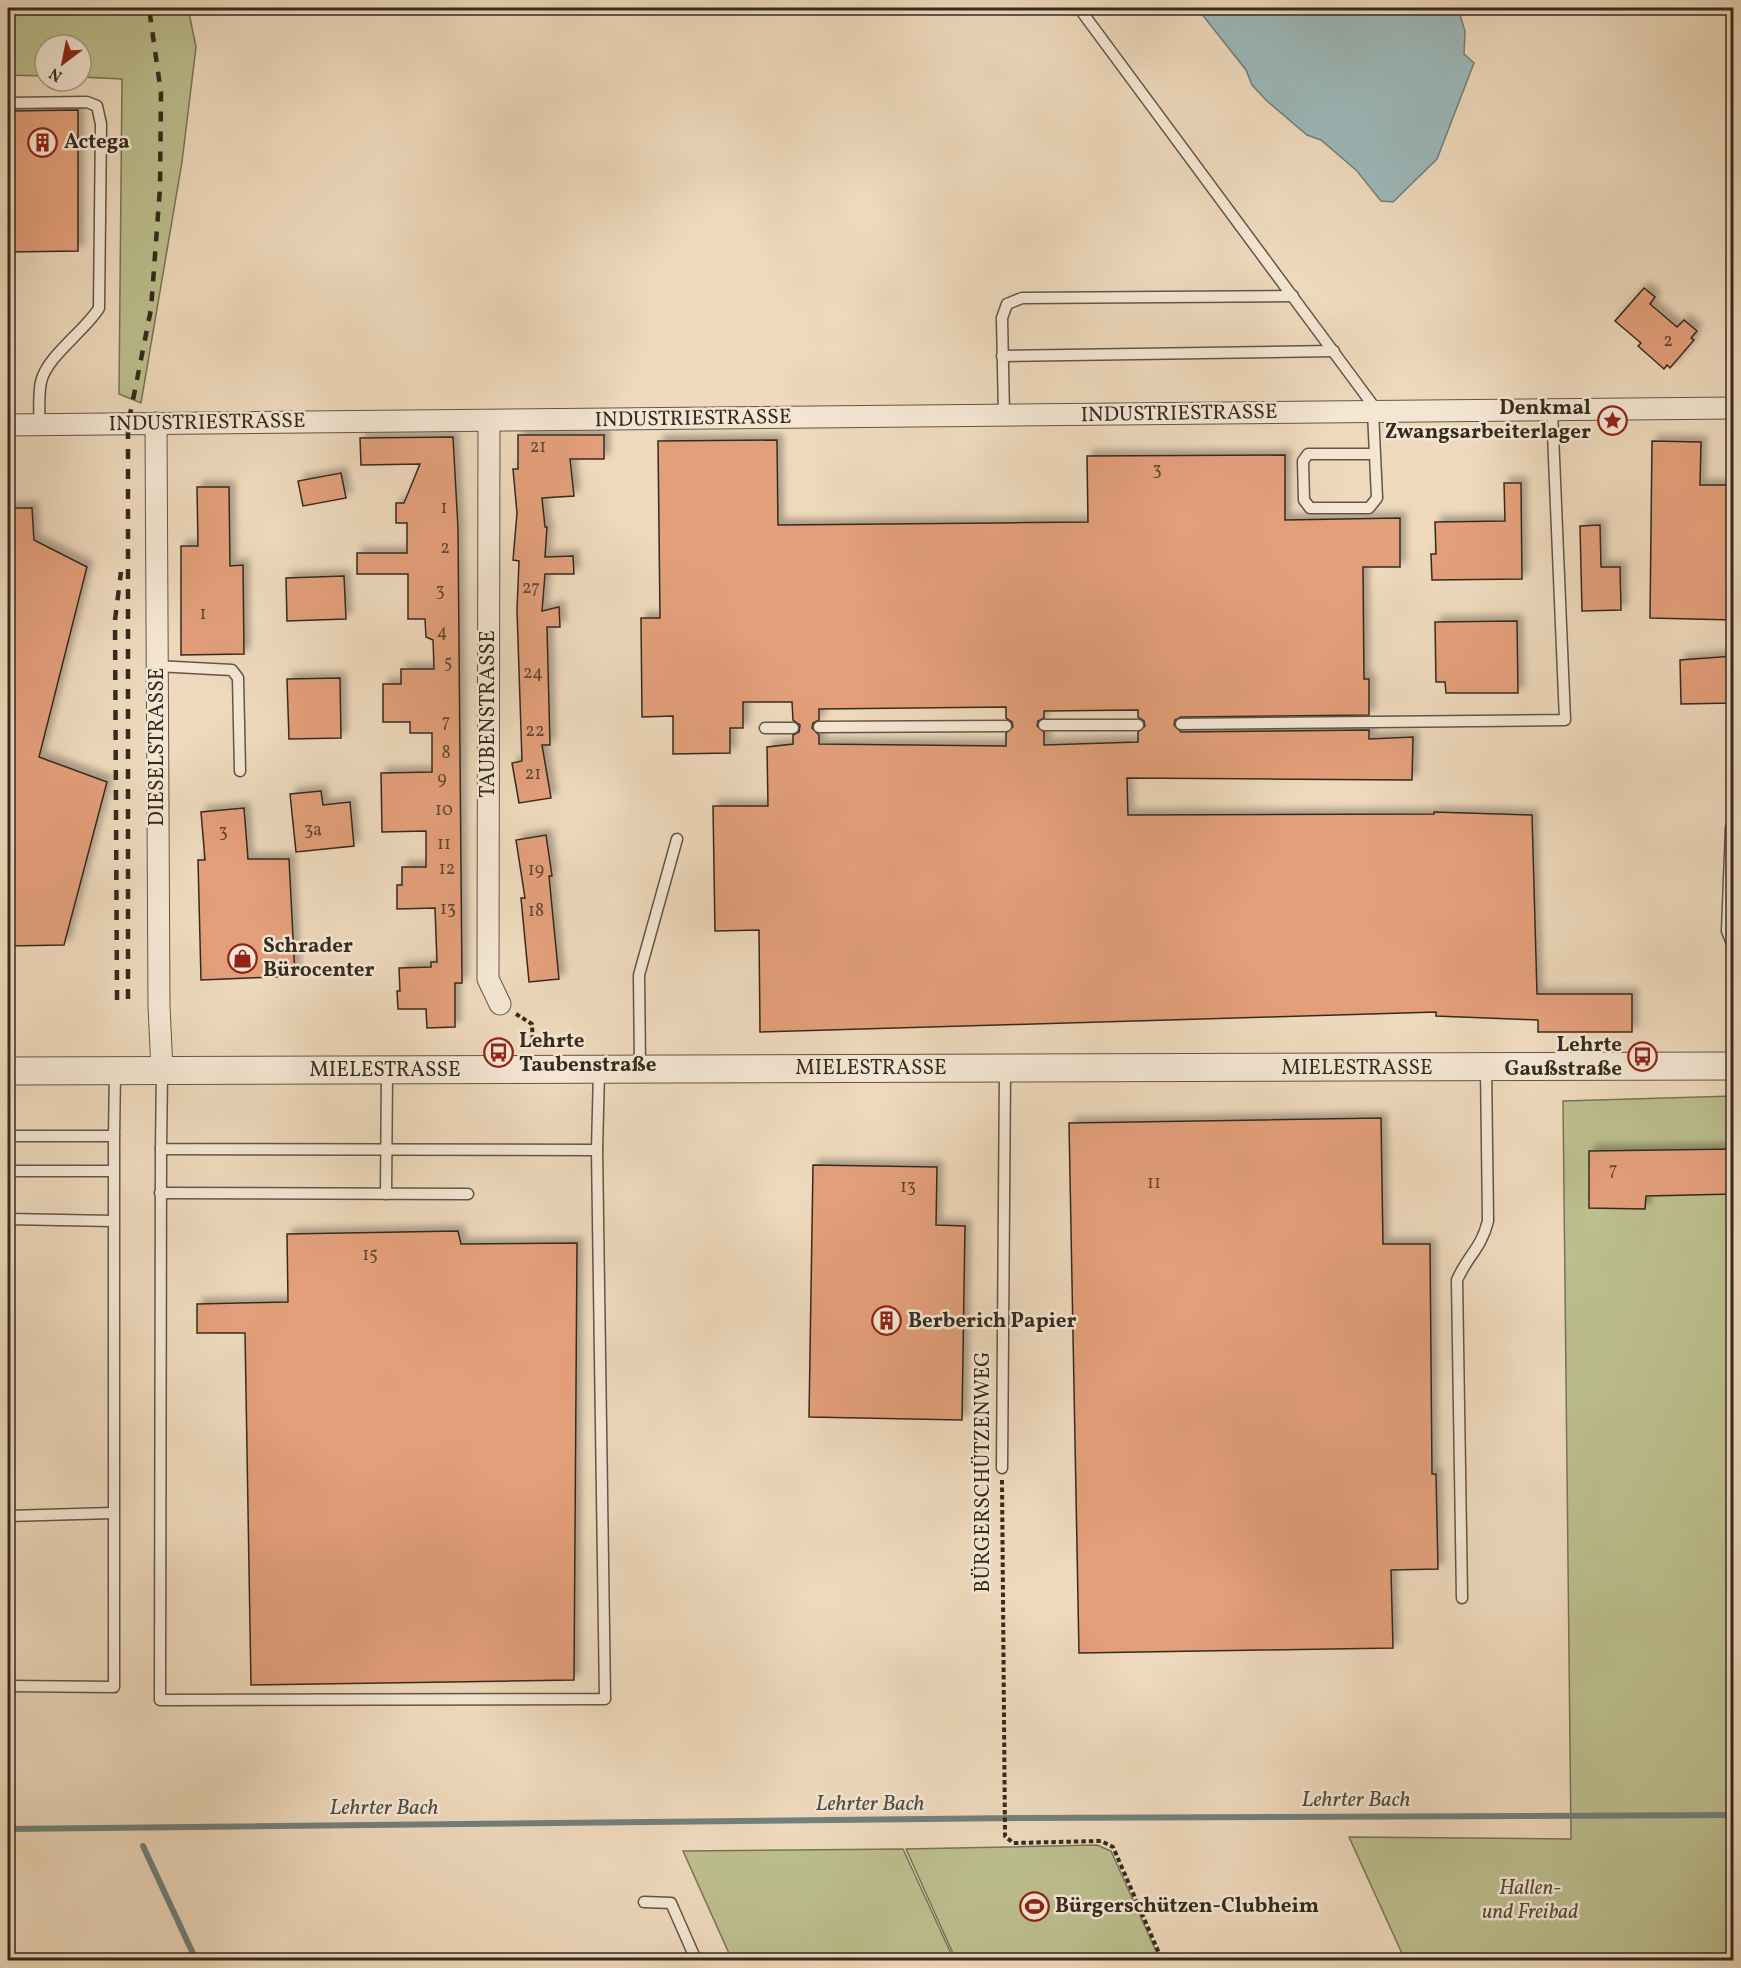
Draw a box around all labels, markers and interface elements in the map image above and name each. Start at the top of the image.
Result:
north arrow [33,33,93,93]
text: N [45,61,67,86]
building icon: Actega [27,126,59,158]
place label: Actega [64,128,130,157]
house number: 2 [1663,329,1673,354]
place label: Denkmal Zwangsarbeiterlager [1385,394,1591,447]
street label: INDUSTRIESTRASSE [1080,398,1278,430]
street label: INDUSTRIESTRASSE [594,403,792,435]
place icon: Denkmal Zwangsarbeiterlager [1596,404,1628,436]
street label: INDUSTRIESTRASSE [108,407,306,439]
house number: 21 [530,435,546,460]
house number: 3 [1152,458,1162,483]
house number: 1 [441,496,447,521]
house number: 2 [440,536,450,561]
house number: 27 [522,576,540,601]
house number: 3 [435,579,445,604]
house number: 1 [200,602,206,627]
house number: 4 [437,620,447,645]
street label: TAUBENSTRASSE [474,630,503,798]
house number: 5 [444,651,452,676]
house number: 24 [523,661,543,686]
street label: DIESELSTRASSE [143,668,172,826]
house number: 7 [442,710,450,735]
house number: 22 [525,719,545,744]
house number: 8 [441,741,451,766]
house number: 21 [525,762,541,787]
house number: 9 [437,767,447,792]
house number: 10 [435,798,453,823]
house number: 3a [304,818,322,843]
house number: 3 [218,820,228,845]
house number: 11 [437,832,451,857]
house number: 12 [439,857,455,882]
house number: 19 [528,858,544,883]
house number: 13 [440,897,456,922]
house number: 18 [528,899,544,924]
place label: Schrader Bürocenter [263,932,375,985]
shop icon: Schrader Bürocenter [226,942,258,974]
place label: Lehrte Taubenstraße [519,1027,657,1080]
place label: Lehrte Gaußstraße [1505,1031,1622,1084]
bus stop icon: Lehrte Taubenstraße [482,1037,514,1069]
bus stop icon: Lehrte Gaußstraße [1627,1041,1659,1073]
street label: MIELESTRASSE [795,1054,947,1083]
street label: MIELESTRASSE [1281,1054,1433,1083]
street label: MIELESTRASSE [309,1056,461,1085]
house number: 7 [1609,1158,1617,1183]
house number: 11 [1147,1171,1161,1196]
house number: 13 [900,1175,916,1200]
house number: 15 [362,1243,378,1268]
building icon: Berberich Papier [871,1305,903,1337]
place label: Berberich Papier [908,1307,1076,1336]
street label: BÜRGERSCHÜTZENWEG [969,1351,998,1593]
water label: Lehrter Bach [1302,1785,1410,1816]
water label: Lehrter Bach [816,1789,924,1820]
water label: Lehrter Bach [330,1793,438,1824]
park label: Hallen- und Freibad [1482,1874,1578,1927]
sports icon: Bürgerschützen-Clubheim [1018,1890,1050,1922]
place label: Bürgerschützen-Clubheim [1055,1892,1319,1921]

